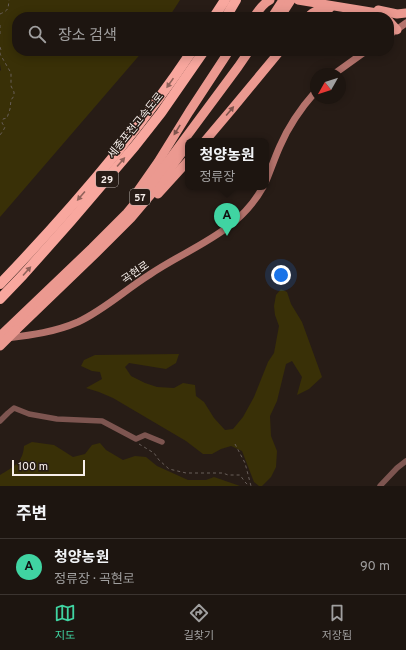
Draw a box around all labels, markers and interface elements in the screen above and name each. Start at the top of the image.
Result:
search box [12,12,394,56]
icon: search [26,23,48,45]
text: 장소 검색 [58,27,117,46]
north arrow [310,68,346,104]
one-way arrow [166,78,174,88]
street label: 세종포천고속도로 [105,90,167,161]
one-way arrow [226,106,235,117]
one-way arrow [173,125,181,135]
popup [185,138,269,190]
text: 청양농원 [199,147,255,166]
one-way arrow [117,156,126,167]
text: 정류장 [199,170,235,186]
road number: 29 [96,171,118,187]
road number: 57 [130,189,150,205]
one-way arrow [76,191,85,201]
pin: A [214,203,240,236]
street label: 곡현로 [119,258,152,287]
your location [271,265,291,285]
one-way arrow [22,266,32,276]
scale bar [12,458,85,477]
text: 100 m [18,460,48,474]
text: 주변 [16,504,47,526]
text: 청양농원 [54,549,109,568]
text: A [24,559,34,575]
text: 90 m [360,559,390,575]
text: 정류장 · 곡현로 [54,572,135,588]
tab: 지도 [54,602,76,643]
tab: 길찾기 [184,602,214,643]
tab: 저장됨 [322,602,352,643]

